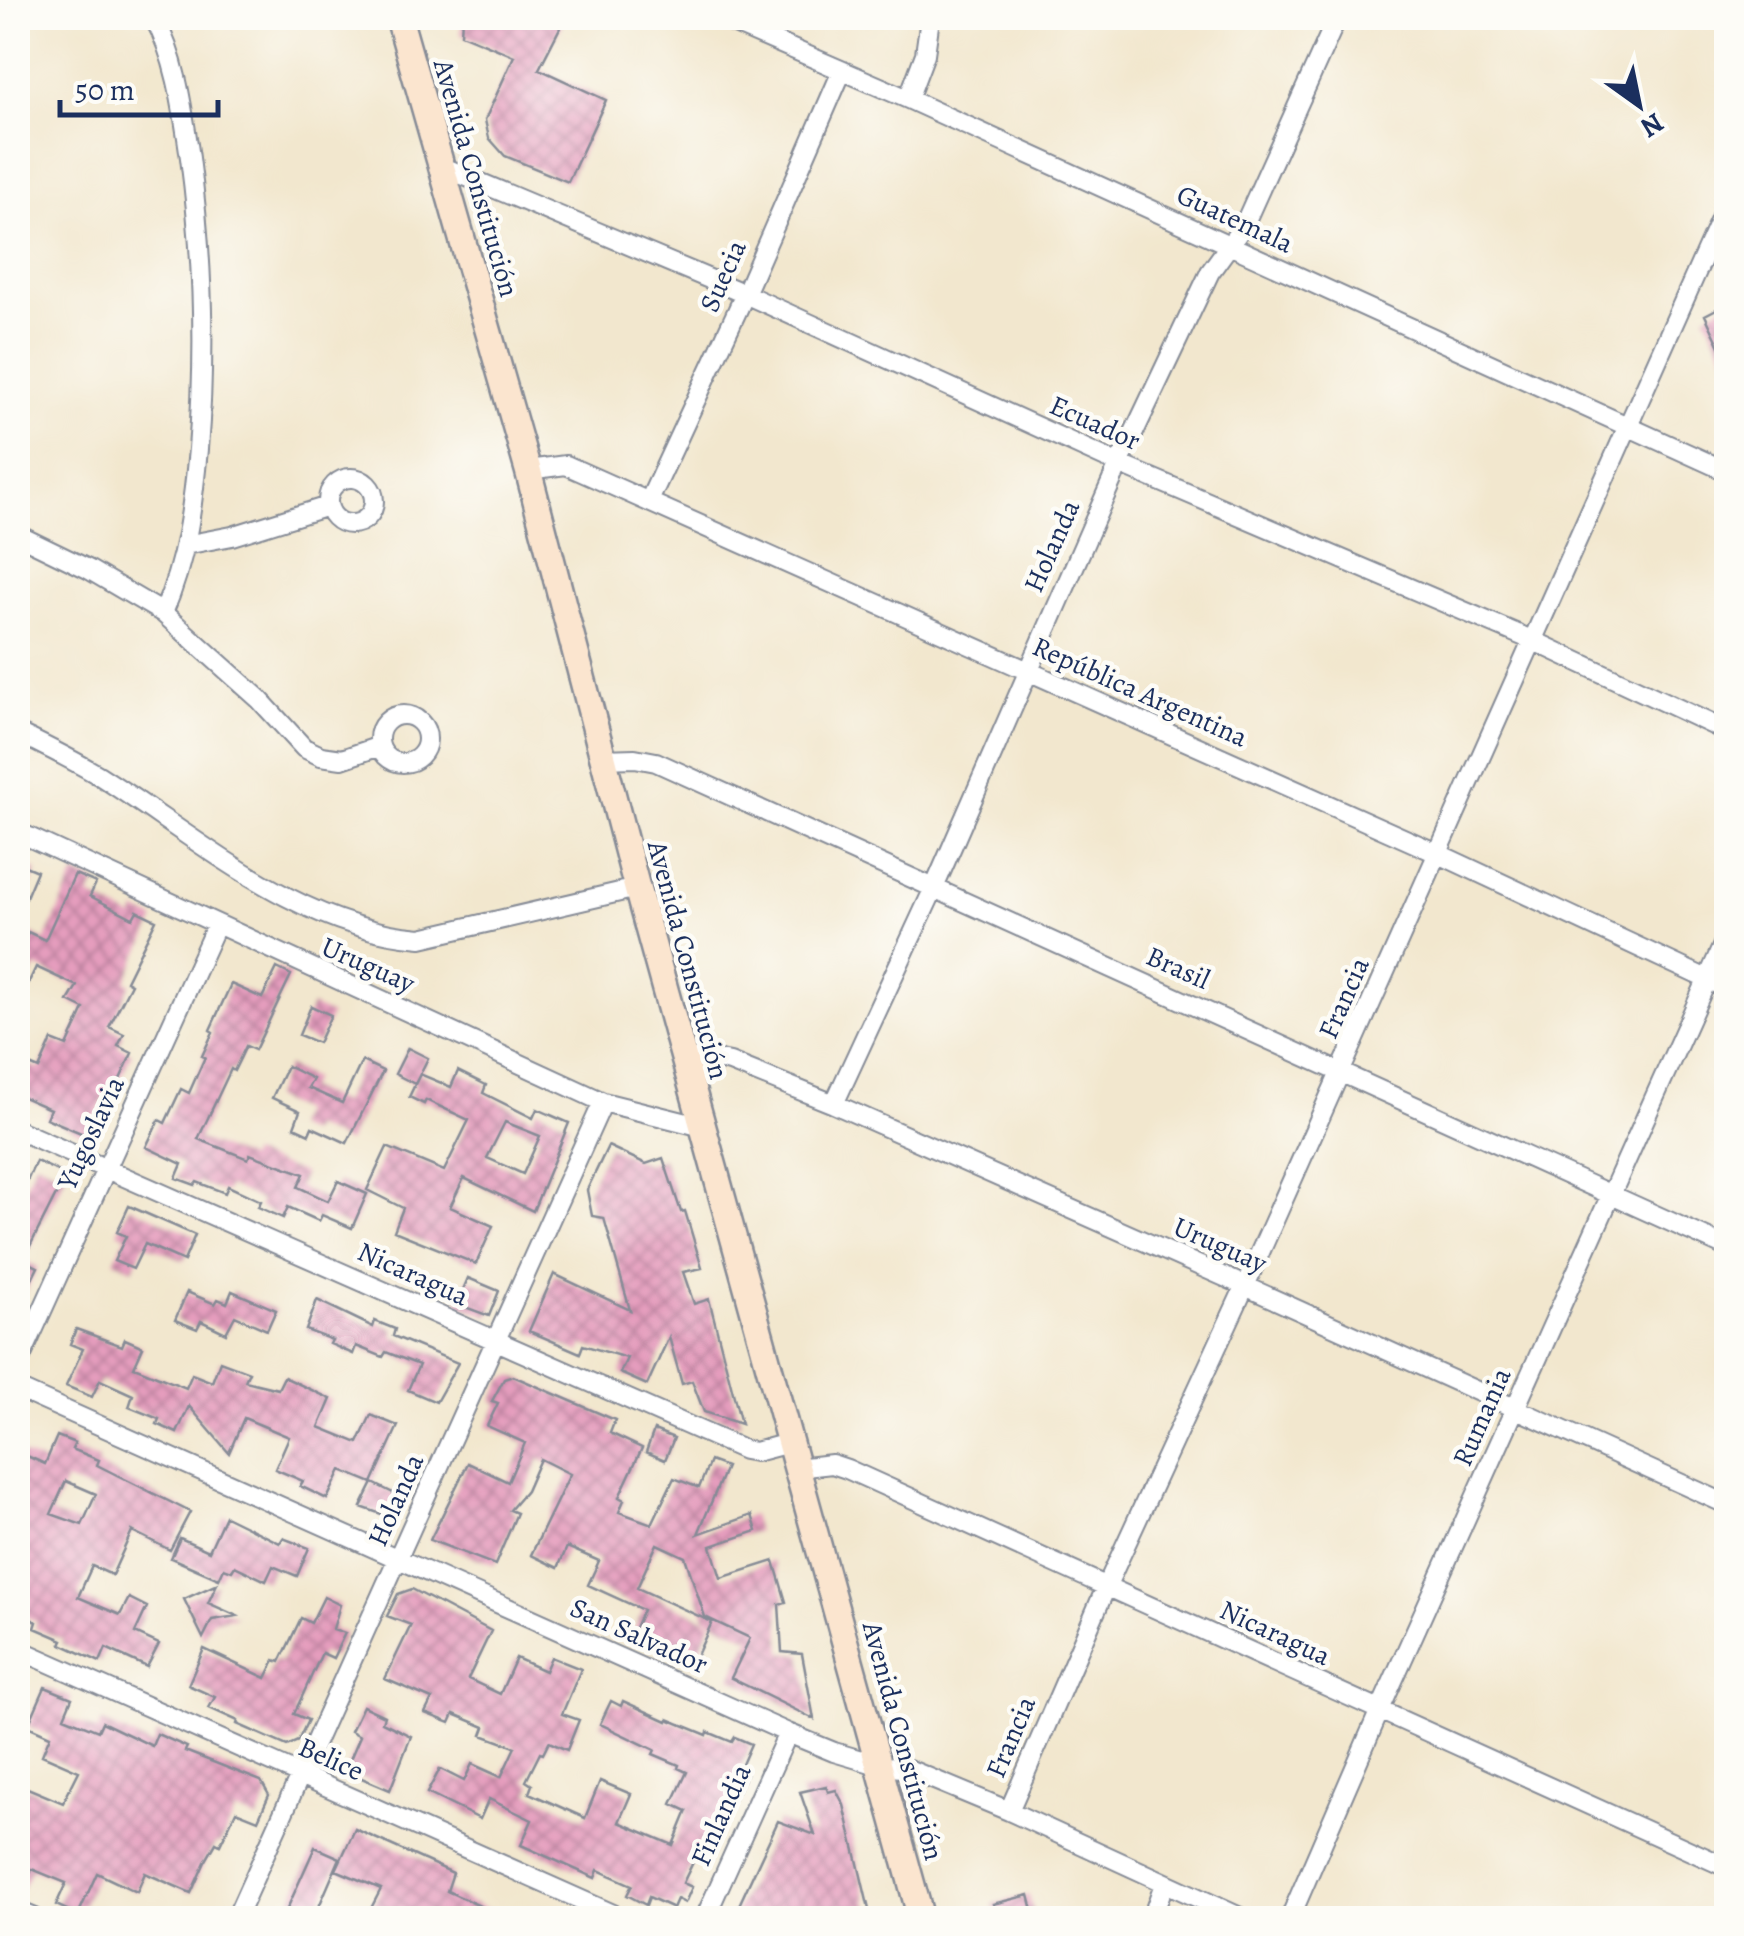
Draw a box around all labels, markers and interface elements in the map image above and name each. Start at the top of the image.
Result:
street label: Avenida Constitución [424,54,528,301]
scale bar [60,55,218,117]
north arrow [1589,55,1689,155]
text: 50 m [75,70,135,110]
text: N [1633,104,1671,147]
street label: Guatemala [1171,176,1299,262]
street label: Suecia [690,234,756,318]
street label: Ecuador [1044,386,1147,460]
street label: Holanda [1015,494,1089,598]
street label: República Argentina [1026,627,1254,757]
street label: Avenida Constitución [638,836,738,1083]
street label: Uruguay [315,928,421,1003]
street label: Brasil [1140,937,1216,999]
street label: Francia [1309,951,1379,1045]
street label: Yugoslavia [48,1070,134,1197]
street label: Uruguay [1167,1208,1273,1283]
street label: Nicaragua [351,1233,475,1315]
street label: Rumania [1443,1362,1521,1472]
street label: Holanda [359,1448,433,1552]
street label: San Salvador [564,1589,714,1683]
street label: Nicaragua [1213,1591,1337,1675]
street label: Avenida Constitución [853,1617,953,1864]
street label: Francia [977,1690,1045,1784]
street label: Belice [292,1728,370,1790]
street label: Finlandia [682,1758,760,1872]

